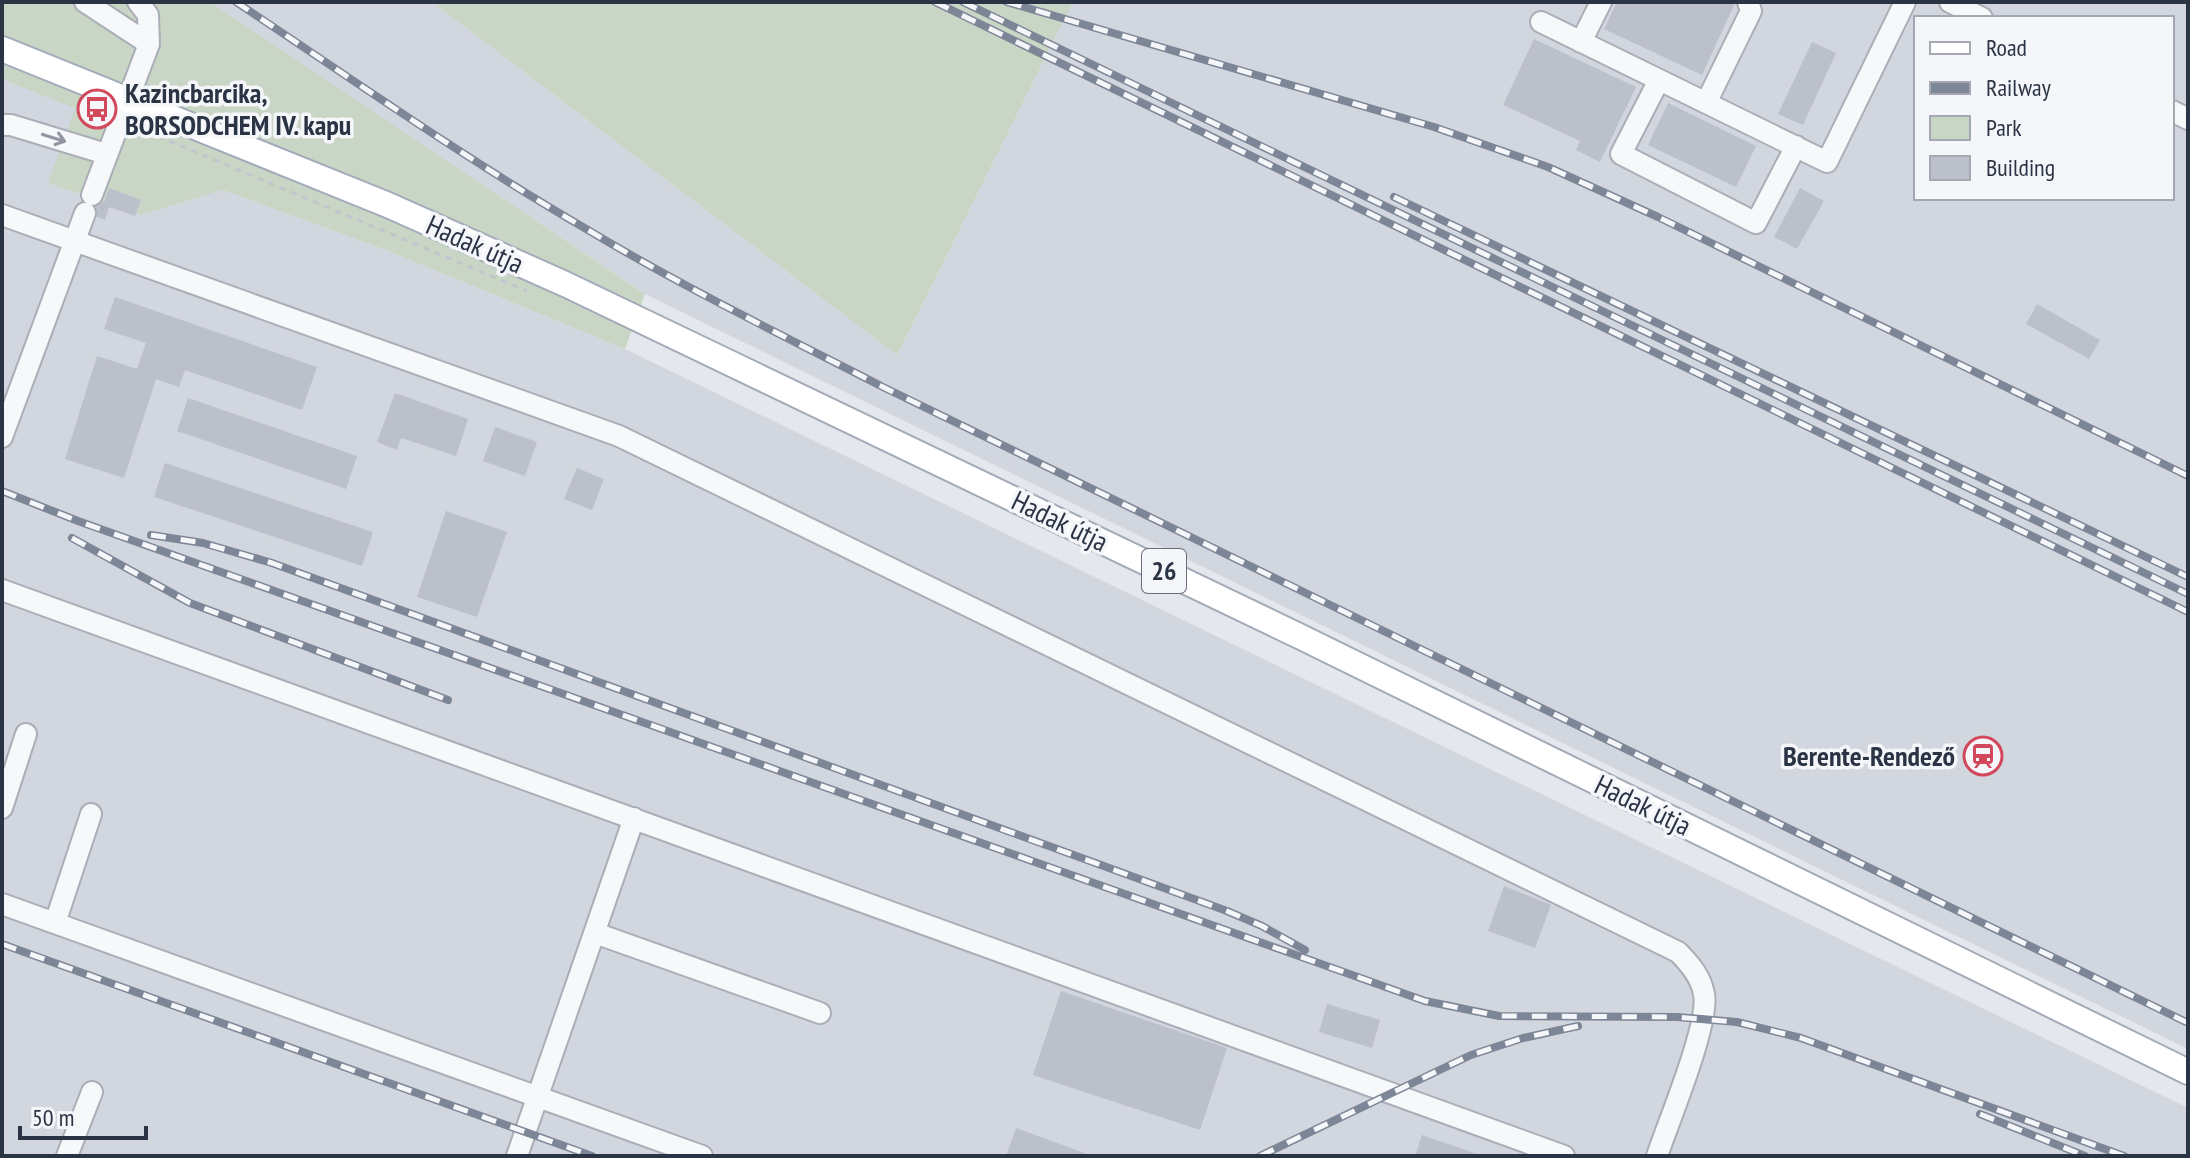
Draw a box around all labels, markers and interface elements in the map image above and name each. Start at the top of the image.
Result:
legend [1914,16,2174,200]
text: Road [1986,32,2027,63]
text: Railway [1986,72,2051,103]
place label: Kazincbarcika, BORSODCHEM IV. kapu [125,74,351,143]
bus stop icon: Kazincbarcika, BORSODCHEM IV. kapu [76,88,118,130]
text: Park [1986,112,2022,143]
one-way arrow [41,131,67,146]
text: Building [1986,152,2055,183]
street label: Hadak útja [421,206,530,281]
street label: Hadak útja [1006,481,1114,560]
road number: 26 [1142,549,1186,593]
station icon: Berente-Rendező [1962,735,2004,777]
place label: Berente-Rendező [1783,737,1955,774]
street label: Hadak útja [1589,765,1697,844]
scale bar [20,1090,146,1140]
text: 50 m [32,1102,74,1133]

